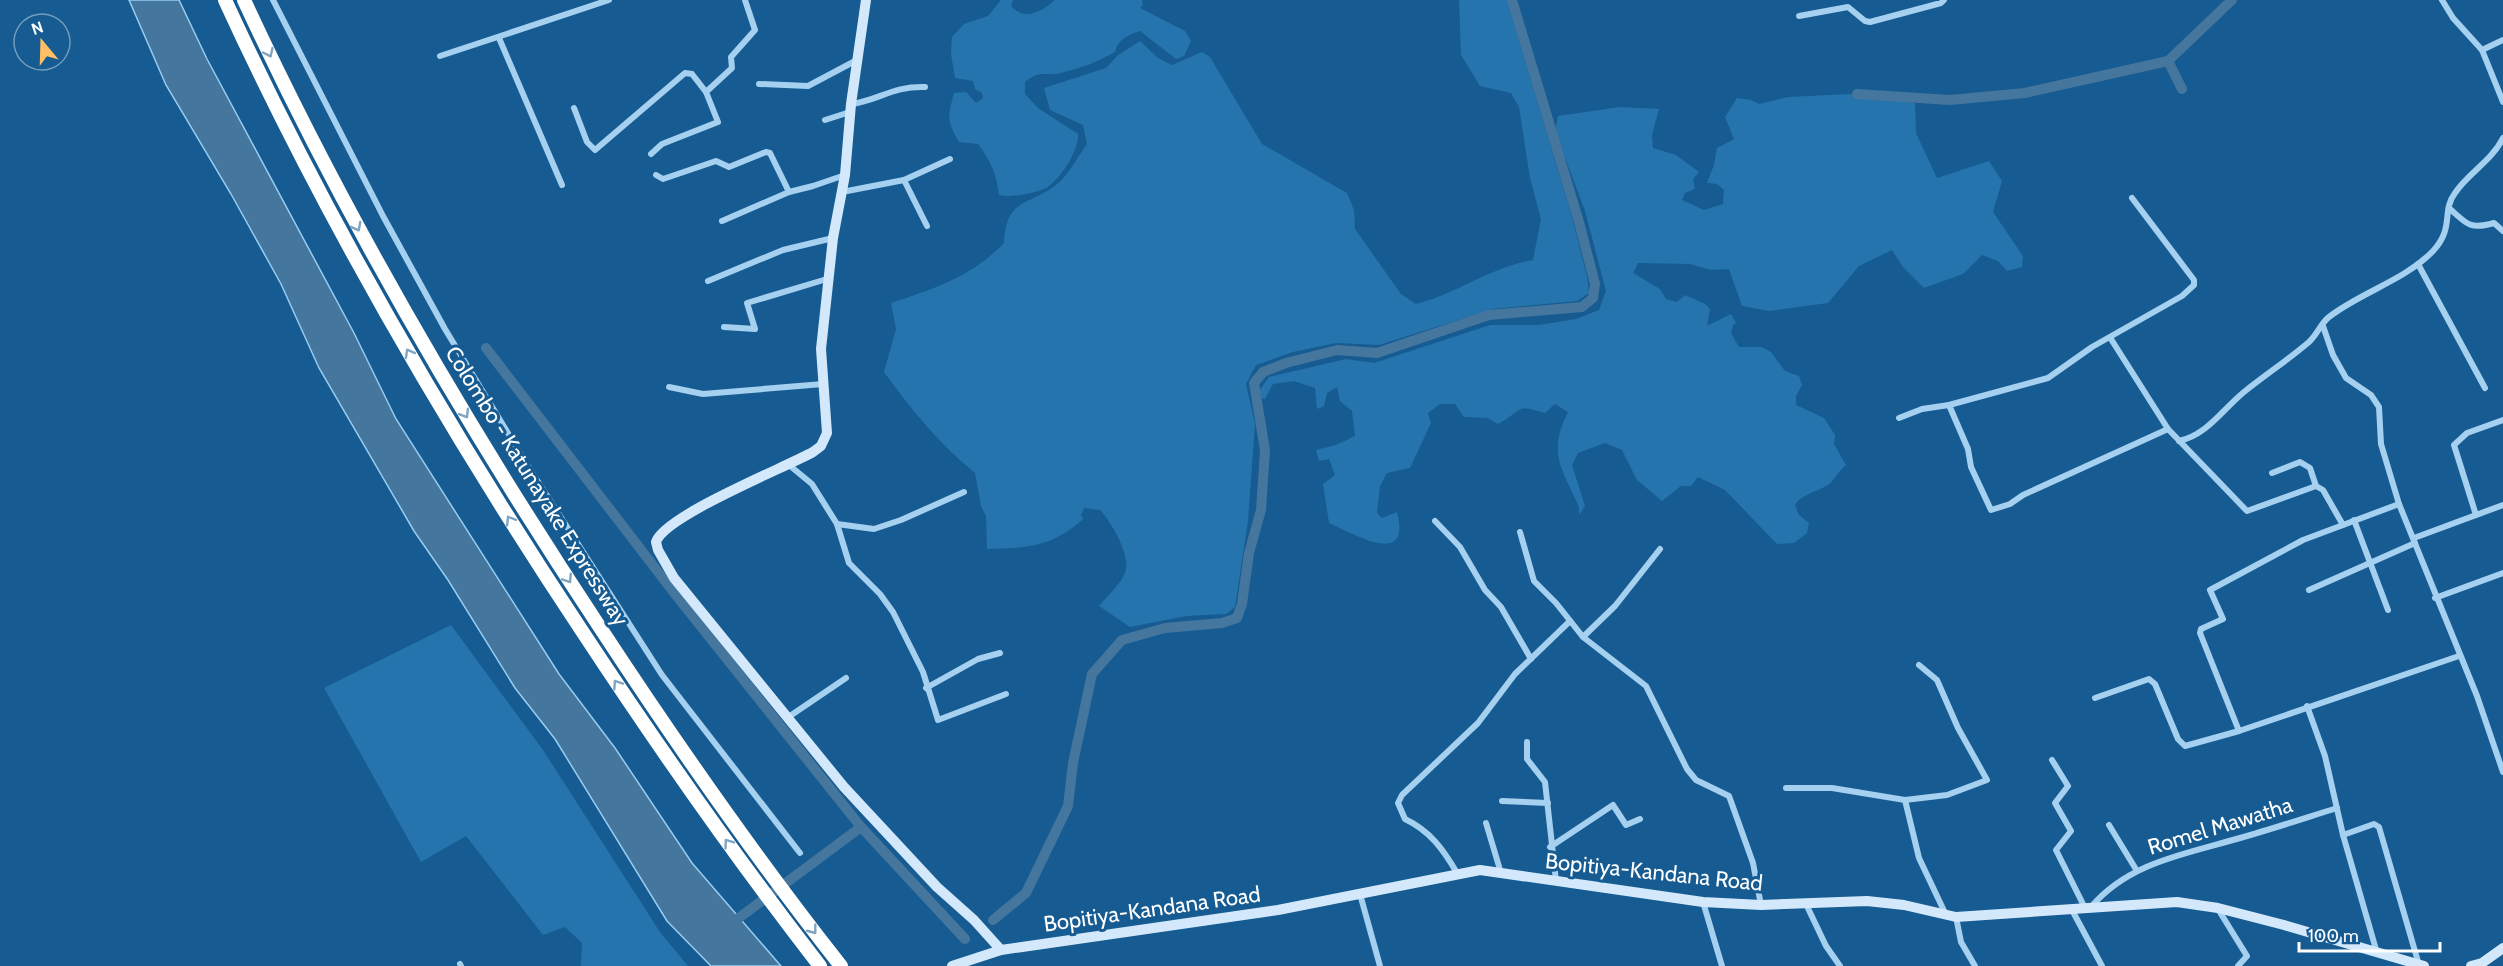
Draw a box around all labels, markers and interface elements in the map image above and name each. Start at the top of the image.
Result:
north arrow [12,12,72,72]
text: N [29,17,46,39]
one-way arrow [261,47,273,58]
one-way arrow [350,220,361,231]
street label: Colombo - Katunayake Expressway [440,341,634,631]
one-way arrow [405,349,417,359]
one-way arrow [458,408,469,418]
one-way arrow [506,516,517,527]
one-way arrow [561,573,572,584]
one-way arrow [613,679,624,690]
street label: Romel Mawatha [2144,791,2296,861]
one-way arrow [725,839,736,850]
street label: Bopitiya-Kandana Road [1544,847,1764,897]
street label: Bopitiya-Kandana Road [1042,880,1262,938]
scale bar [2299,915,2440,953]
one-way arrow [806,923,817,934]
text: 100 m [2308,925,2359,947]

